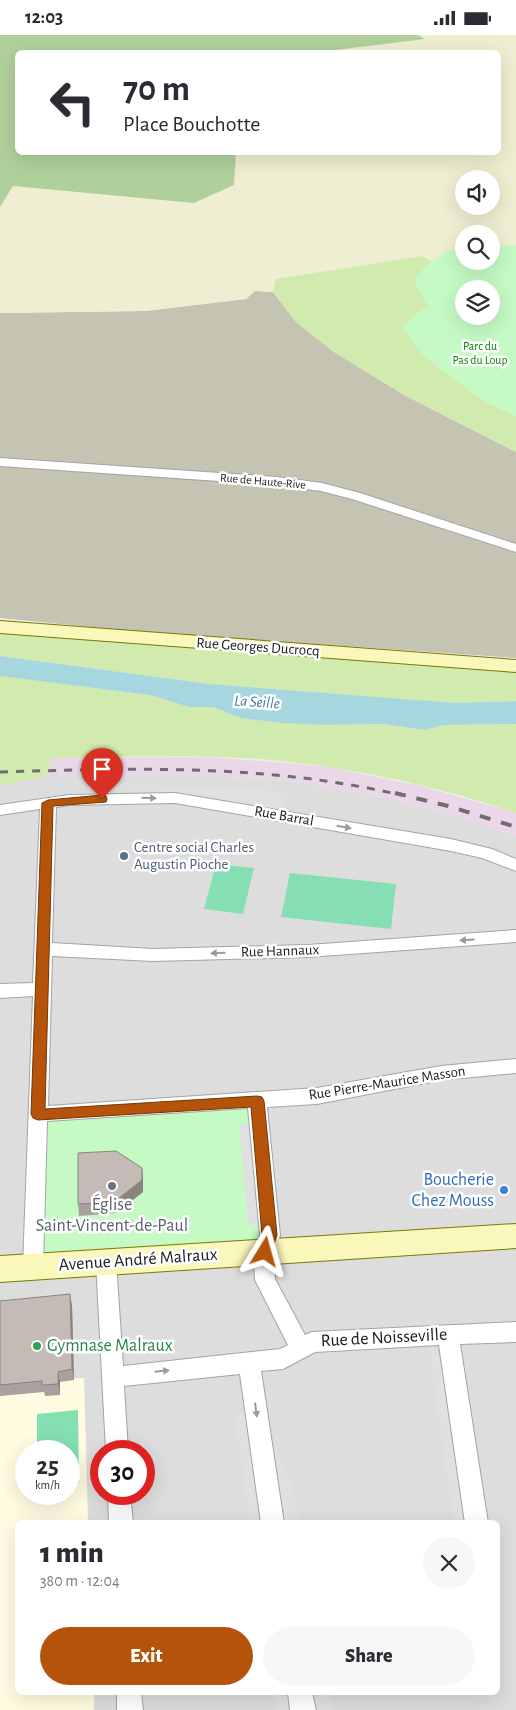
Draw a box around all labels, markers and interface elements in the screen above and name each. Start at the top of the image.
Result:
text: 12:03 [25,8,63,27]
icon: left [40,70,105,135]
text: 70 m [123,72,190,107]
text: Place Bouchotte [123,113,260,135]
map controls [455,170,500,325]
button: sound [455,170,500,215]
button: search [455,225,500,270]
button: layers [455,280,500,325]
park label: Parc du Pas du Loup [452,340,508,366]
street label: Rue de Haute-Rive [220,471,306,491]
street label: Rue Georges Ducrocq [196,635,320,659]
water label: La Seille [234,692,280,712]
pin [81,748,123,799]
icon: arrive [88,755,116,783]
one-way arrow [141,794,157,802]
street label: Rue Barral [253,803,315,829]
one-way arrow [336,823,352,831]
place label: Centre social Charles Augustin Pioche [134,840,254,872]
marker: Centre social Charles Augustin Pioche [118,850,130,862]
one-way arrow [459,936,475,944]
street label: Rue Hannaux [241,942,320,960]
one-way arrow [210,949,226,957]
street label: Rue Pierre-Maurice Masson [308,1063,466,1103]
place label: Boucherie Chez Mouss [411,1171,494,1210]
marker: Église Saint-Vincent-de-Paul [106,1180,118,1192]
marker: Boucherie Chez Mouss [498,1184,510,1196]
place label: Église Saint-Vincent-de-Paul [36,1193,188,1235]
position arrow [238,1225,290,1277]
street label: Avenue André Malraux [58,1245,218,1275]
street label: Rue de Noisseville [320,1326,448,1350]
place label: Gymnase Malraux [47,1337,173,1355]
marker: Gymnase Malraux [31,1340,43,1352]
one-way arrow [154,1367,170,1375]
one-way arrow [252,1403,260,1419]
speed limit sign: 30 [90,1440,155,1505]
text: 25 [36,1454,59,1479]
text: km/h [35,1479,60,1491]
button: close [423,1537,475,1589]
text: 1 min [40,1538,104,1568]
text: 380 m · 12:04 [40,1573,120,1589]
button: Exit [40,1627,253,1685]
button: Share [263,1627,475,1685]

